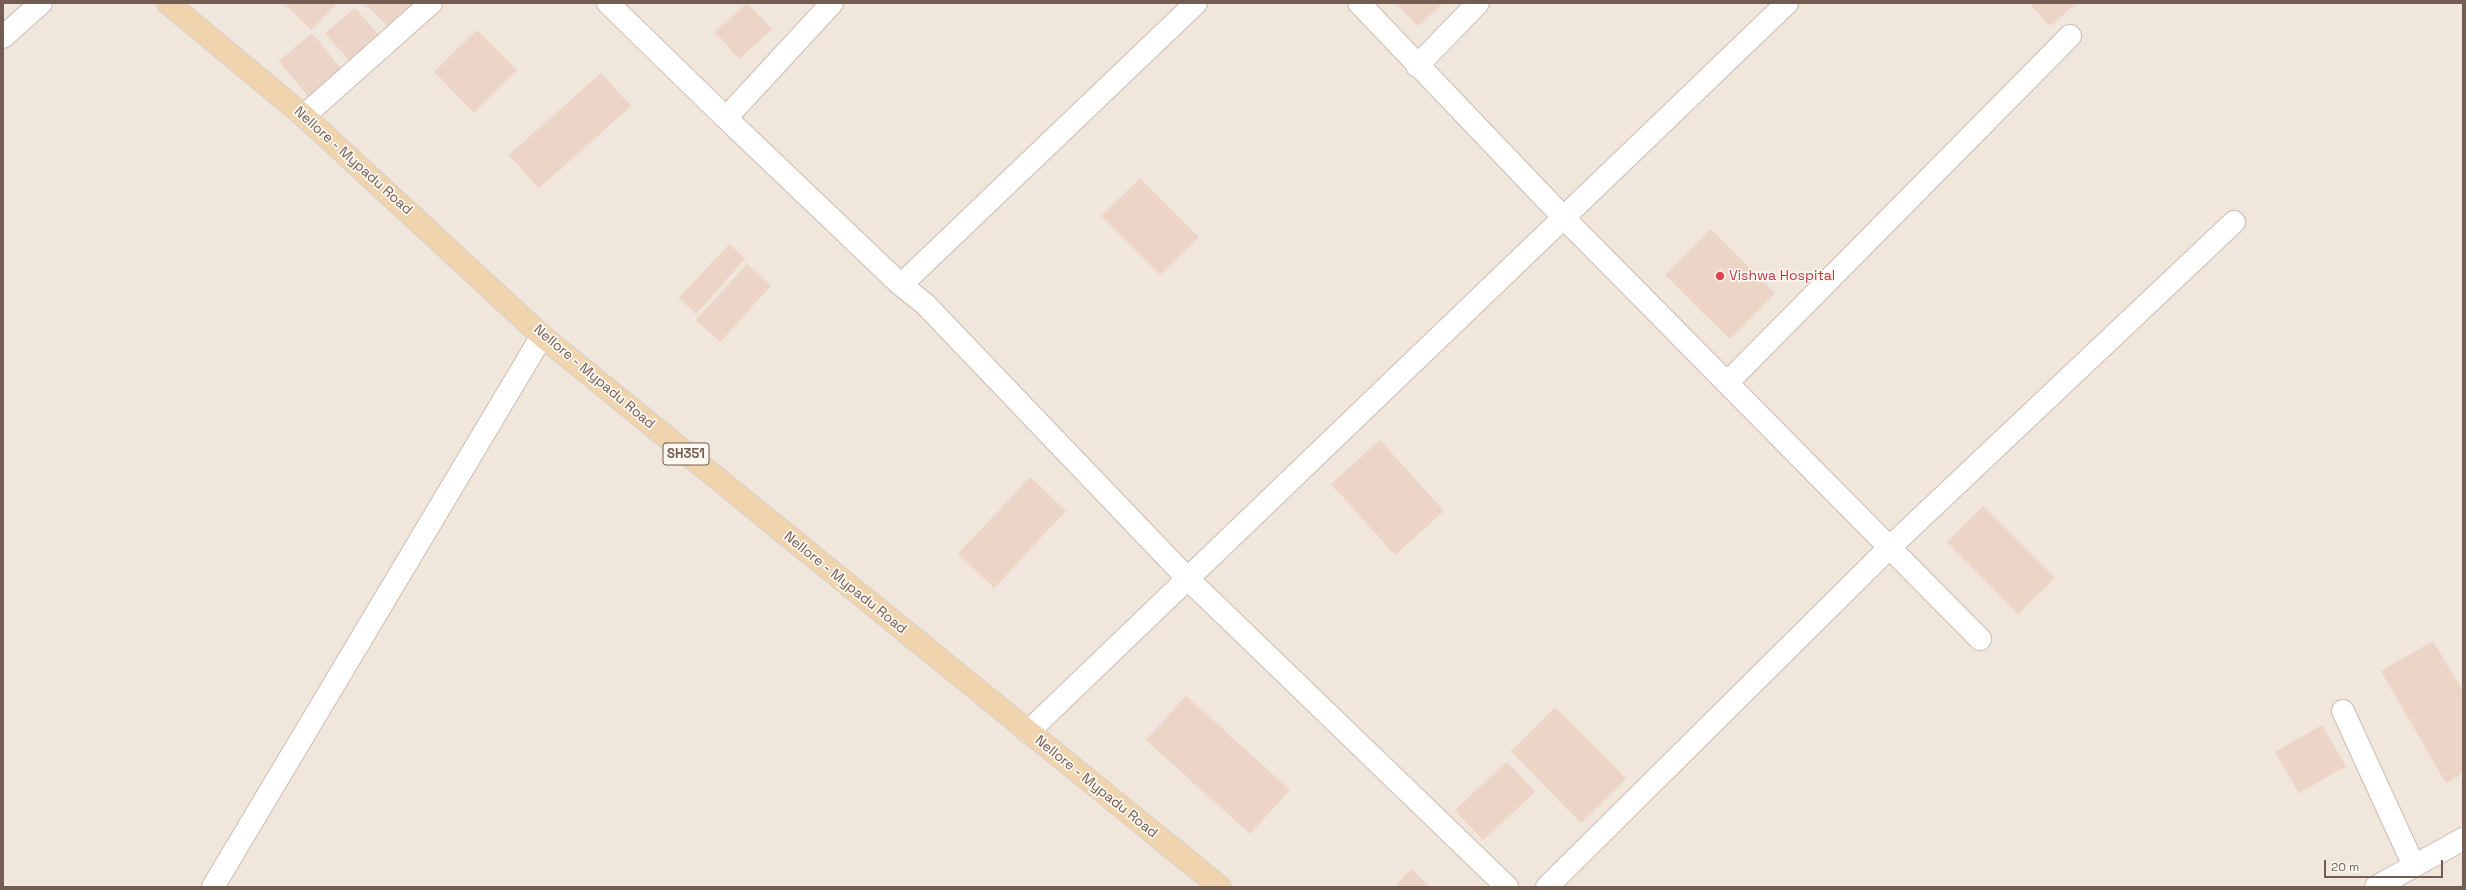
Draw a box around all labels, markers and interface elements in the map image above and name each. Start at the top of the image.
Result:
street label: Nellore - Mypadu Road [291,104,415,218]
place label: Vishwa Hospital [1729,268,1835,284]
marker: Vishwa Hospital [1714,270,1726,282]
street label: Nellore - Mypadu Road [530,321,658,433]
road number: SH351 [663,443,709,465]
street label: Nellore - Mypadu Road [780,528,910,638]
street label: Nellore - Mypadu Road [1031,732,1161,842]
scale bar [2326,852,2445,878]
text: 20 m [2331,859,2359,875]

